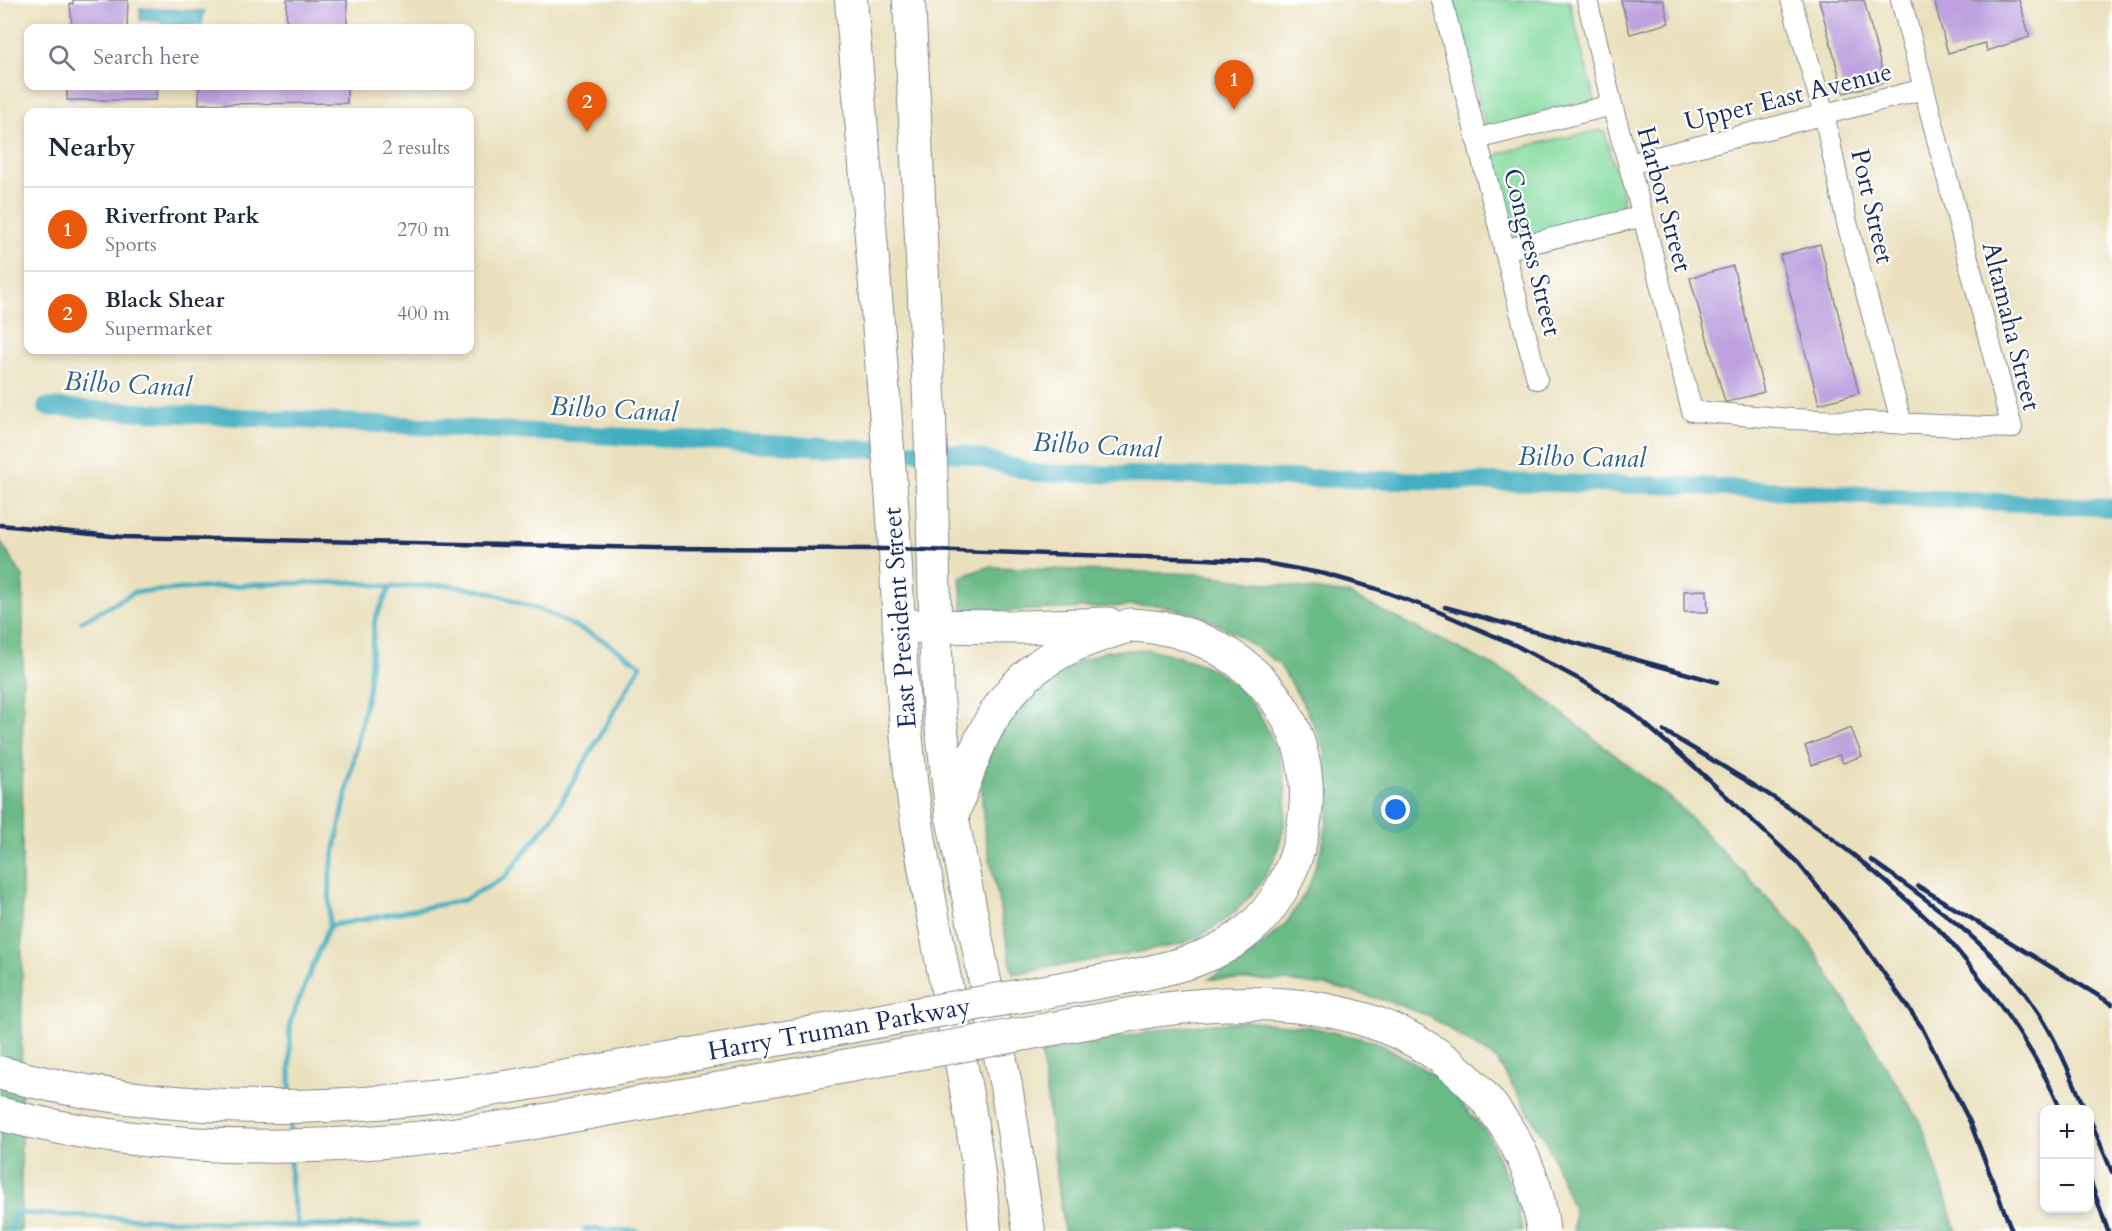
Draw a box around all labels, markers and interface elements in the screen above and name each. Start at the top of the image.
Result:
search box [24,24,474,90]
icon: search [45,41,78,74]
text: Search here [93,42,200,72]
street label: Upper East Avenue [1681,54,1896,139]
pin: 1 [1214,60,1254,110]
pin: 2 [568,82,606,132]
street label: Harbor Street [1628,122,1701,276]
text: Nearby [48,130,136,165]
text: 2 results [382,134,450,161]
street label: Port Street [1842,145,1903,267]
street label: Congress Street [1495,165,1570,340]
text: Riverfront Park [105,201,259,231]
text: 1 [62,216,73,243]
text: 270 m [397,216,450,243]
text: Sports [105,231,157,258]
street label: Altamaha Street [1974,238,2049,414]
text: Black Shear [105,285,225,315]
text: 2 [62,300,73,327]
text: 400 m [397,300,450,327]
text: Supermarket [105,315,212,342]
water label: Bilbo Canal [63,363,193,406]
water label: Bilbo Canal [549,388,679,431]
water label: Bilbo Canal [1032,424,1162,467]
water label: Bilbo Canal [1518,438,1647,477]
street label: East President Street [874,506,925,730]
your location [1381,795,1410,824]
street label: Harry Truman Parkway [705,988,973,1069]
map controls [2040,1105,2094,1213]
button: + [2040,1105,2094,1159]
button: − [2040,1159,2094,1213]

